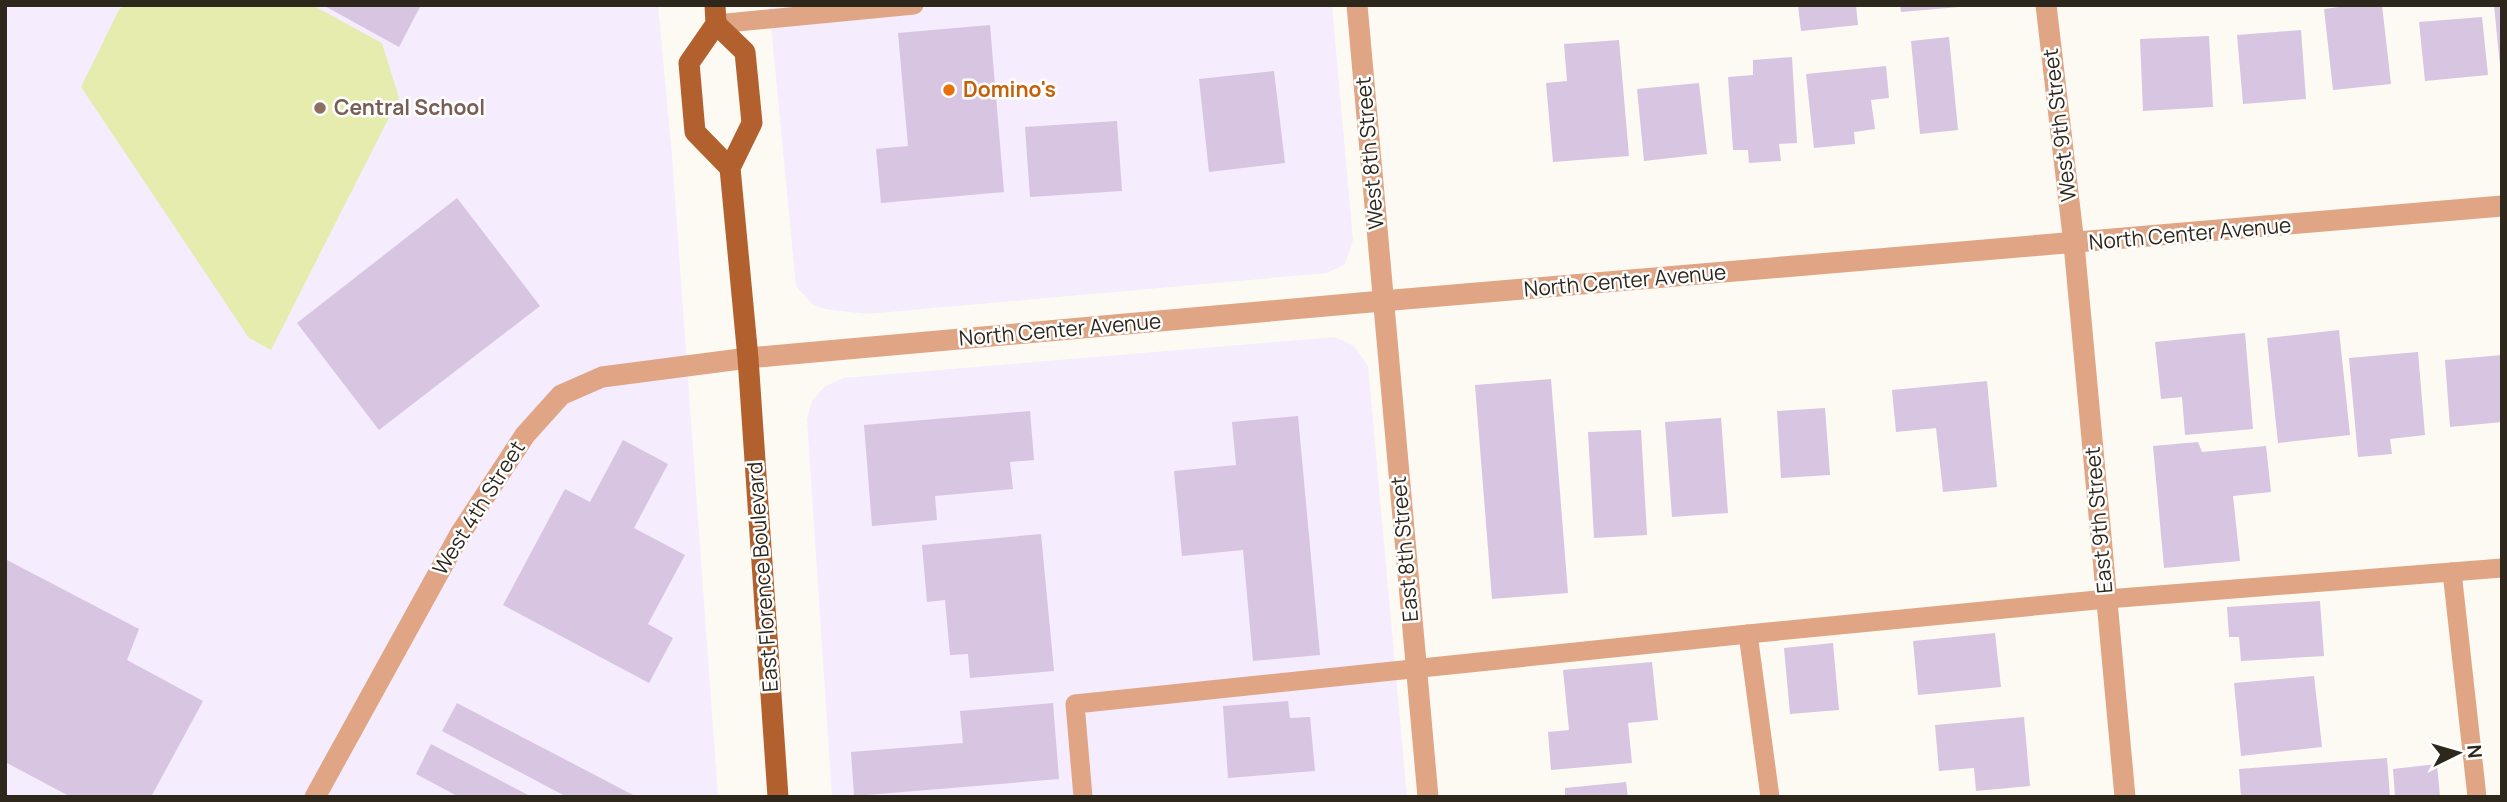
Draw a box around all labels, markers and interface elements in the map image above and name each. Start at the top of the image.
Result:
street label: West 9th Street [2036,47,2082,203]
place label: Domino's [963,75,1056,103]
street label: West 8th Street [1348,76,1390,231]
marker: Domino's [941,82,957,98]
place label: Central School [334,93,485,121]
marker: Central School [312,100,328,116]
street label: North Center Avenue [2088,210,2292,256]
street label: North Center Avenue [1523,257,1727,303]
street label: North Center Avenue [958,306,1162,352]
street label: West 4th Street [426,435,531,580]
street label: East 9th Street [2078,446,2118,595]
street label: East Florence Boulevard [740,461,784,693]
street label: East 8th Street [1384,475,1424,623]
north arrow [2423,718,2493,788]
text: N [2461,744,2488,759]

